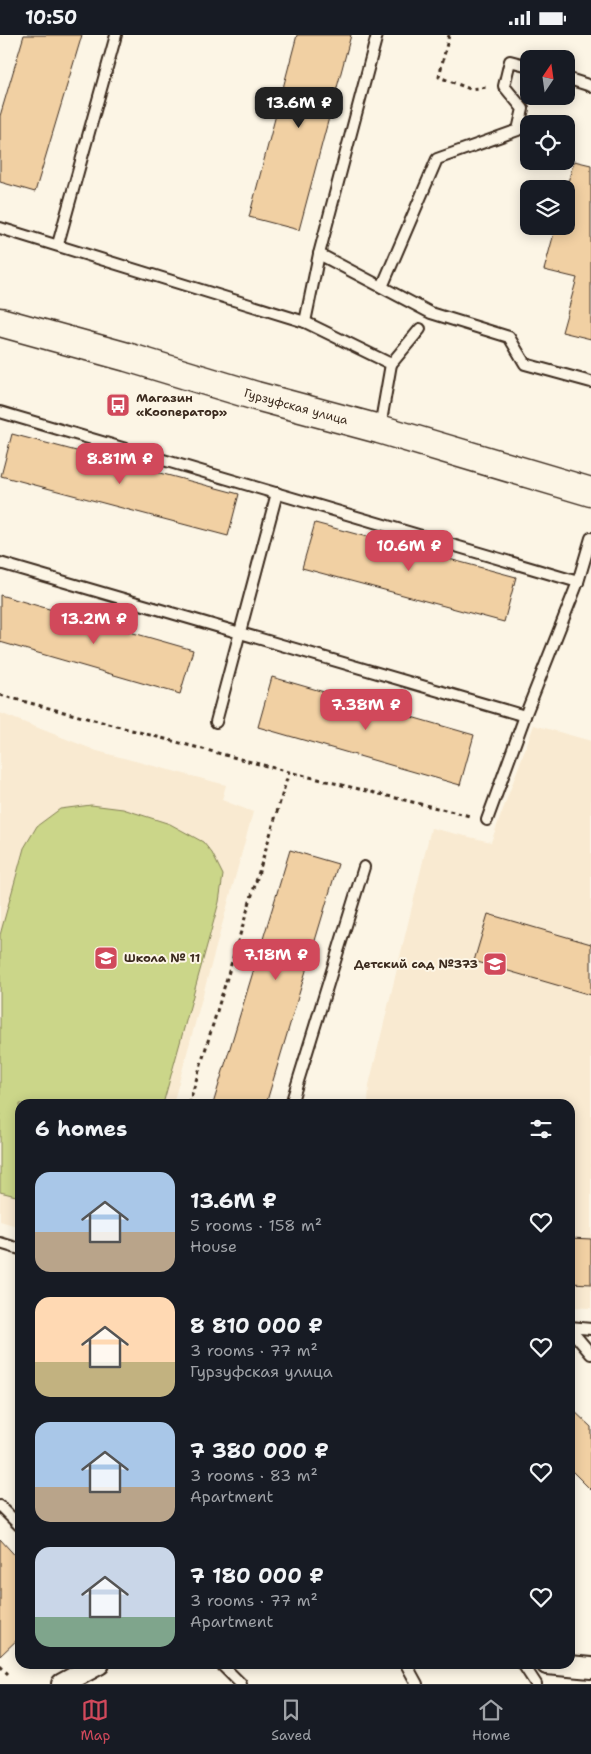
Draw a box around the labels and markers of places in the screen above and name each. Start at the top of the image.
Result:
pin: 13.6M ₽ [253,87,345,129]
place label: Магазин «Кооператор» [136,390,227,420]
bus stop icon: Магазин «Кооператор» [105,392,131,418]
pin: 8.81M ₽ [74,443,166,485]
pin: 10.6M ₽ [363,529,455,572]
pin: 13.2M ₽ [48,603,140,645]
pin: 7.38M ₽ [320,689,412,731]
pin: 7.18M ₽ [230,939,322,981]
school or university icon: Школа № 11 [93,945,119,971]
place label: Школа № 11 [124,950,200,966]
school or university icon: Детский сад №373 [482,951,508,977]
place label: Детский сад №373 [354,956,478,972]

